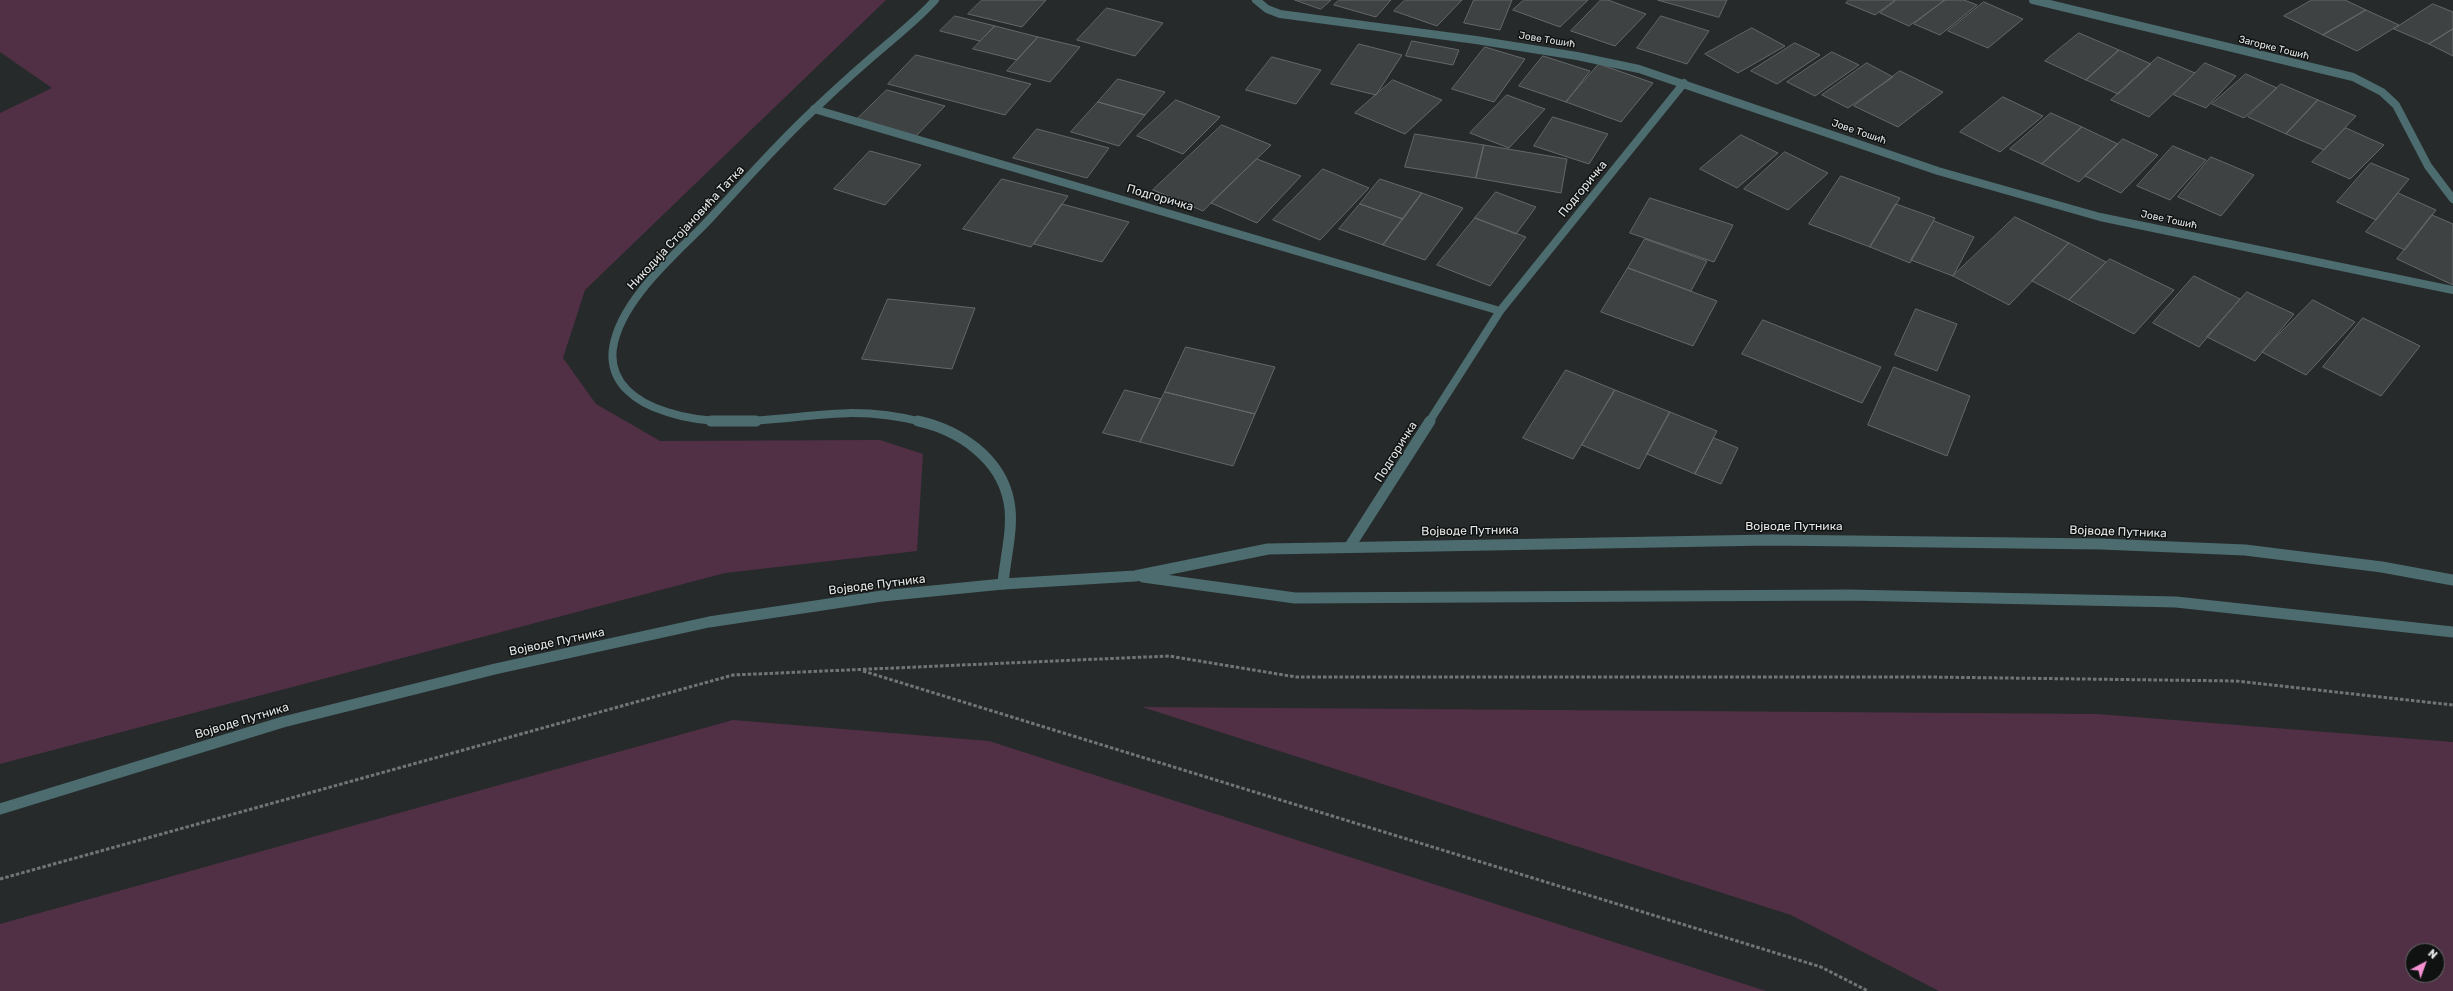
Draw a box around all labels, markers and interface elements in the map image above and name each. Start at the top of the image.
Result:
street label: Јове Тошић [1518,30,1576,50]
street label: Загорке Тошић [2237,33,2311,63]
street label: Јове Тошић [1830,117,1888,147]
street label: Подгоричка [1556,158,1610,220]
street label: Никодија Стојановића Татка [625,163,747,293]
street label: Подгоричка [1125,182,1195,214]
street label: Јове Тошић [2140,208,2198,232]
street label: Подгоричка [1372,419,1420,485]
street label: Војводе Путника [1745,520,1843,534]
street label: Војводе Путника [1421,523,1519,539]
street label: Војводе Путника [2069,523,2167,541]
street label: Војводе Путника [828,572,926,598]
street label: Војводе Путника [508,625,606,659]
street label: Војводе Путника [193,700,291,742]
north arrow [2405,943,2445,983]
text: N [2425,947,2440,962]

